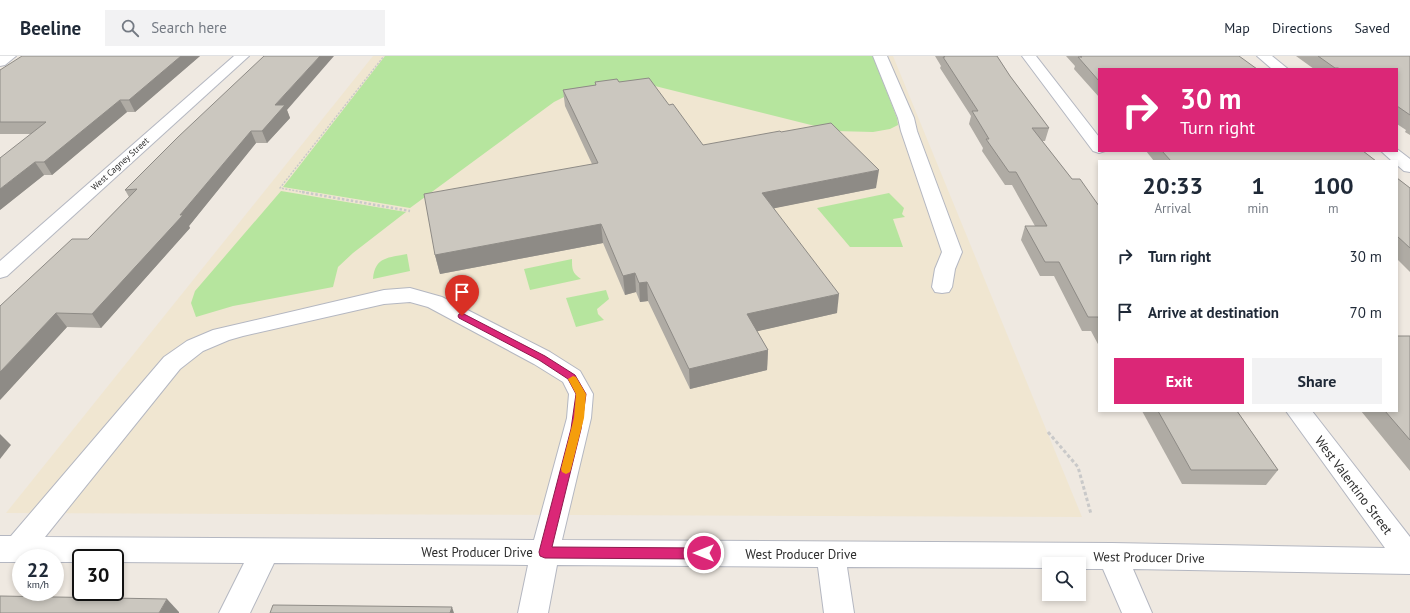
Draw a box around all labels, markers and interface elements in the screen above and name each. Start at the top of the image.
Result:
search box [105,10,385,46]
text: Beeline [20,16,81,40]
icon: search [119,17,141,39]
text: Search here [151,18,227,37]
text: Map [1224,19,1250,37]
text: Directions [1272,19,1332,37]
text: Saved [1354,19,1390,37]
text: 30 m [1180,80,1241,117]
icon: right [1114,84,1166,136]
text: Turn right [1180,116,1255,139]
street label: West Cagney Street [89,135,151,192]
text: 20:33 [1142,170,1203,201]
text: 1 [1251,170,1265,201]
text: 100 [1313,170,1354,201]
text: Arrival [1155,200,1191,217]
text: min [1247,200,1269,217]
text: m [1328,200,1339,217]
icon: right [1114,245,1136,267]
text: Turn right [1148,247,1211,266]
text: 30 m [1349,247,1382,266]
pin [445,275,479,316]
icon: arrive [451,281,473,303]
icon: arrive [1114,301,1136,323]
text: Arrive at destination [1148,303,1279,322]
text: 70 m [1349,303,1382,322]
button: Exit [1114,358,1244,404]
button: Share [1252,358,1382,404]
street label: West Valentino Street [1311,433,1397,538]
position arrow [683,532,725,574]
street label: West Producer Drive [421,544,533,561]
street label: West Producer Drive [745,546,857,563]
street label: West Producer Drive [1093,548,1205,567]
speed limit sign: 30 [72,549,124,601]
text: 22 [27,557,49,583]
map controls [1042,557,1086,601]
button: search [1042,557,1086,601]
text: km/h [27,578,49,591]

